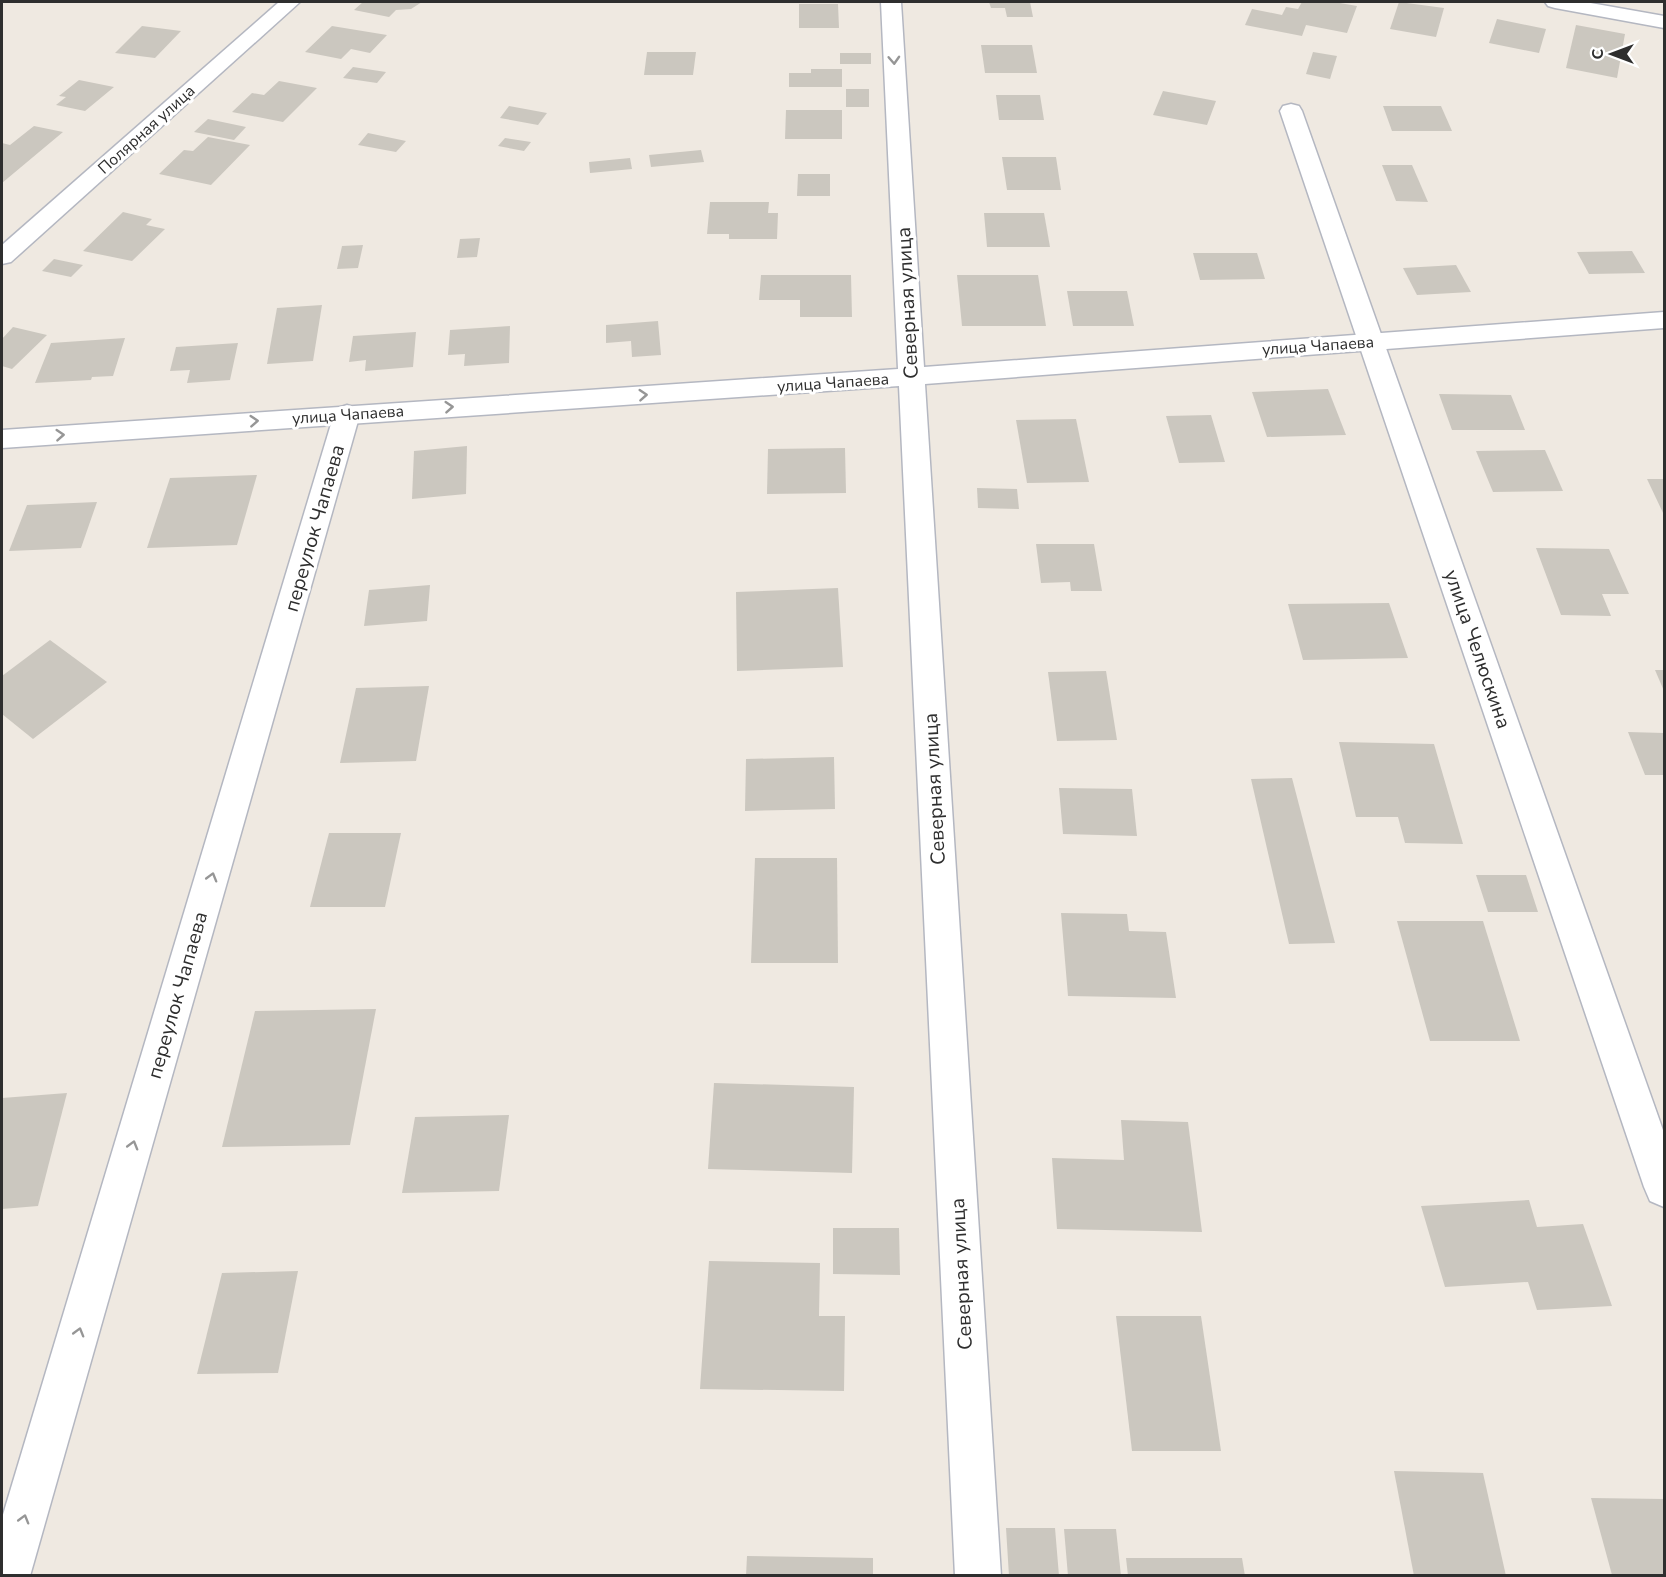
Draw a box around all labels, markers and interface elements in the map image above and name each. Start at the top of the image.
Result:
north arrow [1582,24,1642,84]
text: С [1587,48,1609,59]
one-way arrow [887,55,900,64]
street label: Полярная улица [93,80,200,179]
street label: Северная улица [890,226,925,380]
street label: улица Чапаева [1261,331,1375,361]
street label: улица Чапаева [776,368,890,398]
one-way arrow [639,388,648,401]
street label: улица Чапаева [291,400,405,430]
one-way arrow [444,401,453,414]
one-way arrow [250,415,259,428]
one-way arrow [55,429,64,442]
street label: переулок Чапаева [278,441,351,615]
street label: улица Челюскина [1438,566,1517,732]
street label: Северная улица [917,712,952,866]
one-way arrow [205,872,217,883]
street label: переулок Чапаева [141,908,214,1082]
one-way arrow [126,1140,138,1151]
street label: Северная улица [944,1197,979,1351]
one-way arrow [71,1327,84,1337]
one-way arrow [17,1514,29,1525]

